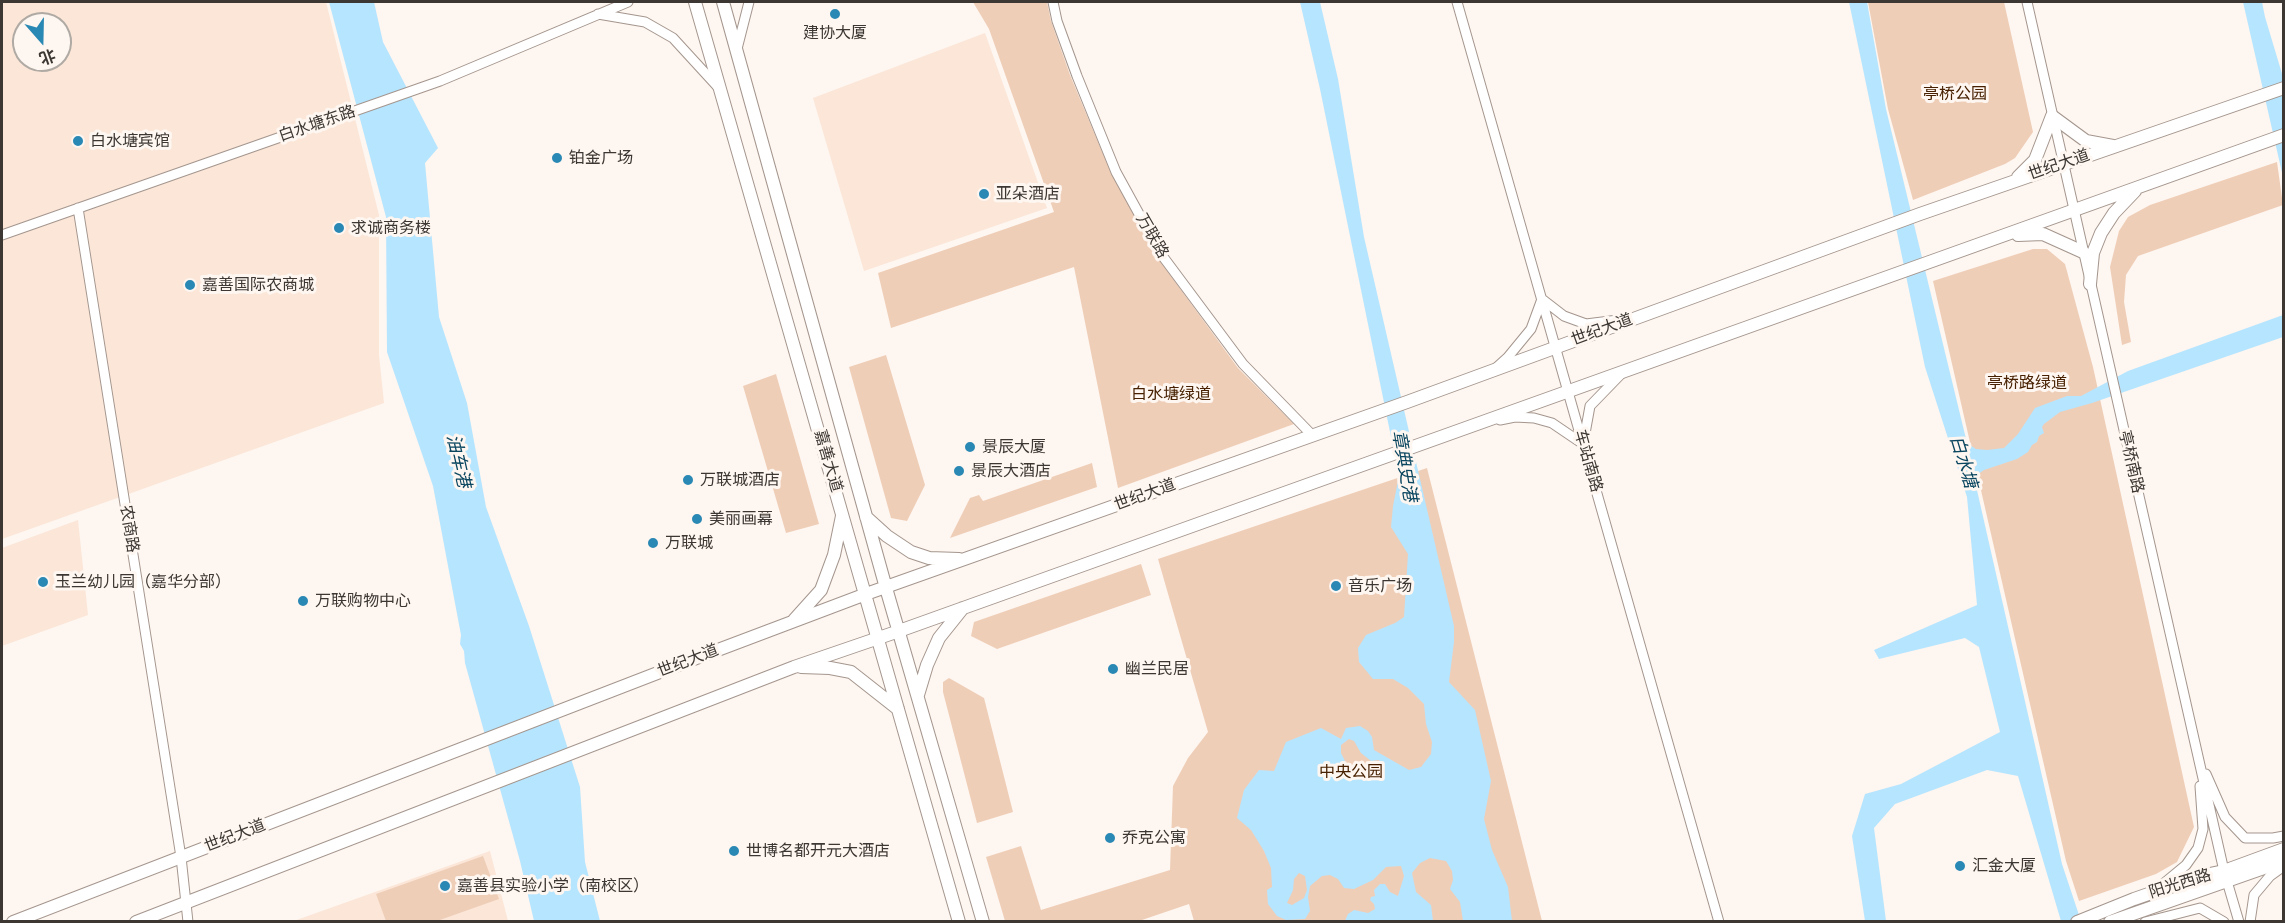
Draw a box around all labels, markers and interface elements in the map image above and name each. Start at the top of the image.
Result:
marker: 建协大厦 [828,7,842,21]
north arrow [12,12,72,72]
place label: 建协大厦 [803,23,867,43]
text: 北 [37,45,58,69]
park label: 亭桥公园 [1923,84,1987,104]
street label: 白水塘东路 [276,102,358,146]
place label: 白水塘宾馆 [90,131,170,151]
marker: 白水塘宾馆 [71,134,85,148]
street label: 世纪大道 [2026,146,2092,184]
place label: 铂金广场 [569,148,633,168]
marker: 铂金广场 [550,151,564,165]
place label: 亚朵酒店 [996,184,1060,204]
marker: 亚朵酒店 [977,187,991,201]
street label: 万联路 [1132,210,1172,262]
place label: 求诚商务楼 [351,218,431,238]
marker: 求诚商务楼 [332,221,346,235]
place label: 嘉善国际农商城 [202,275,314,295]
marker: 嘉善国际农商城 [183,278,197,292]
street label: 世纪大道 [1569,310,1635,350]
park label: 亭桥路绿道 [1987,373,2067,393]
park label: 白水塘绿道 [1131,384,1211,404]
street label: 嘉善大道 [810,428,846,494]
street label: 车站南路 [1570,428,1606,494]
water label: 章典史港 [1387,429,1421,503]
street label: 亭桥南路 [2114,429,2148,495]
water label: 油车港 [441,432,475,490]
water label: 白水塘 [1945,433,1981,491]
place label: 景辰大厦 [982,437,1046,457]
marker: 景辰大厦 [963,440,977,454]
place label: 景辰大酒店 [971,461,1051,481]
marker: 景辰大酒店 [952,464,966,478]
place label: 万联城酒店 [700,470,780,490]
marker: 万联城酒店 [681,473,695,487]
street label: 世纪大道 [1112,475,1178,515]
street label: 农商路 [116,504,142,554]
place label: 美丽画幕 [709,509,773,529]
marker: 美丽画幕 [690,512,704,526]
place label: 万联城 [665,533,713,553]
marker: 万联城 [646,536,660,550]
place label: 玉兰幼儿园（嘉华分部） [55,572,231,592]
marker: 玉兰幼儿园（嘉华分部） [36,575,50,589]
place label: 音乐广场 [1348,576,1412,596]
marker: 音乐广场 [1329,579,1343,593]
place label: 万联购物中心 [315,591,411,611]
marker: 万联购物中心 [296,594,310,608]
street label: 世纪大道 [655,641,721,681]
place label: 幽兰民居 [1125,659,1189,679]
marker: 幽兰民居 [1106,662,1120,676]
park label: 中央公园 [1319,762,1383,782]
street label: 世纪大道 [202,816,268,856]
place label: 乔克公寓 [1122,828,1186,848]
marker: 乔克公寓 [1103,831,1117,845]
place label: 世博名都开元大酒店 [746,841,890,861]
marker: 世博名都开元大酒店 [727,844,741,858]
place label: 汇金大厦 [1972,856,2036,876]
marker: 汇金大厦 [1953,859,1967,873]
street label: 阳光西路 [2147,865,2213,903]
place label: 嘉善县实验小学（南校区） [457,876,649,896]
marker: 嘉善县实验小学（南校区） [438,879,452,893]

